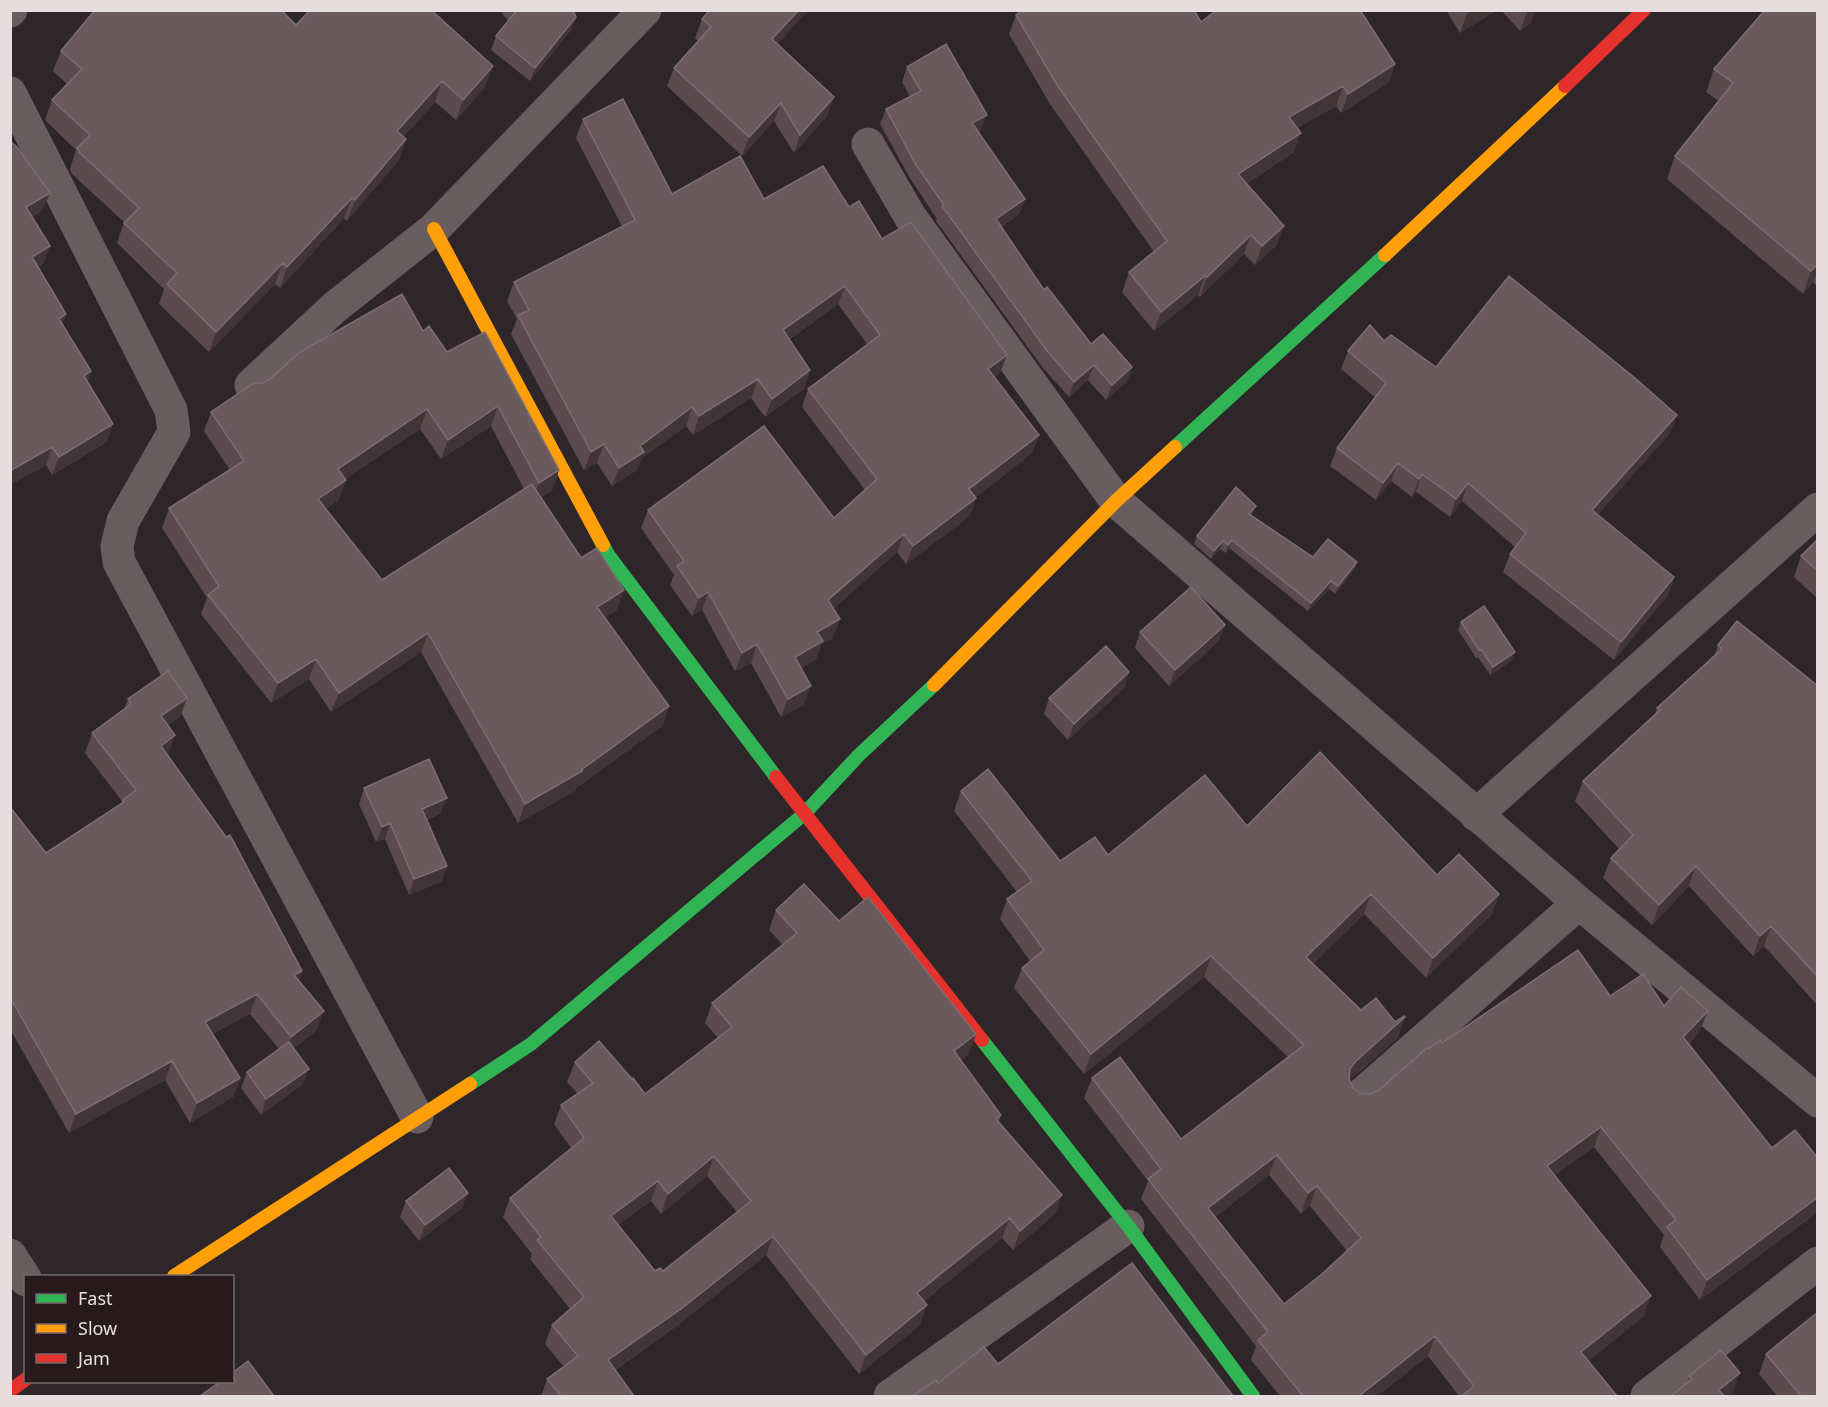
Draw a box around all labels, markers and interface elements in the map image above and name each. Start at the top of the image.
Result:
legend [24,1275,234,1383]
text: Fast [78,1286,113,1310]
text: Slow [78,1316,117,1340]
text: Jam [76,1346,110,1370]

